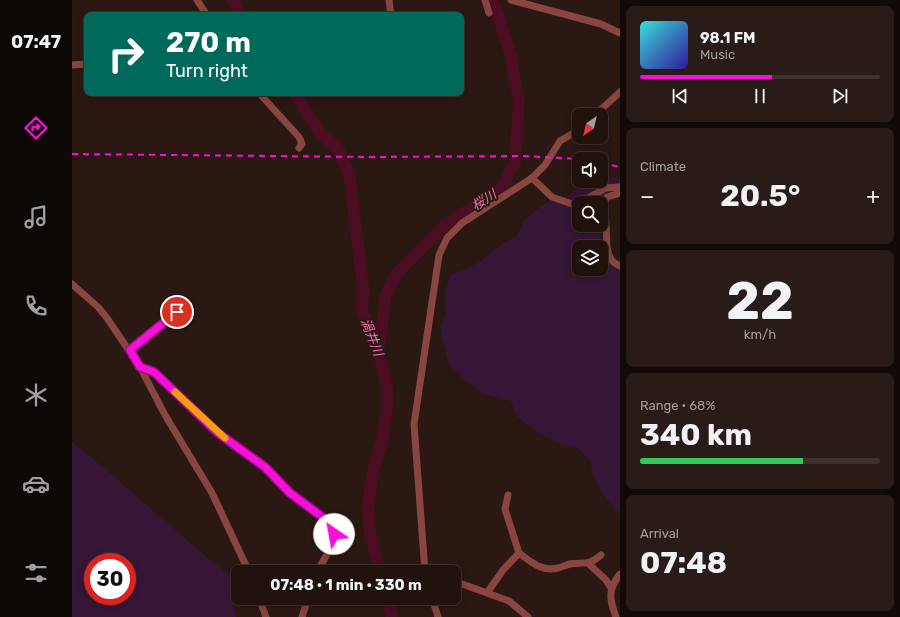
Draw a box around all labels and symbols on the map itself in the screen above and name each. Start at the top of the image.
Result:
north arrow [572,108,608,144]
water label: 桜川 [469,186,501,213]
pin [160,295,194,329]
water label: 渦井川 [358,316,387,360]
position arrow [313,513,355,555]
speed limit sign: 30 [84,553,136,605]

